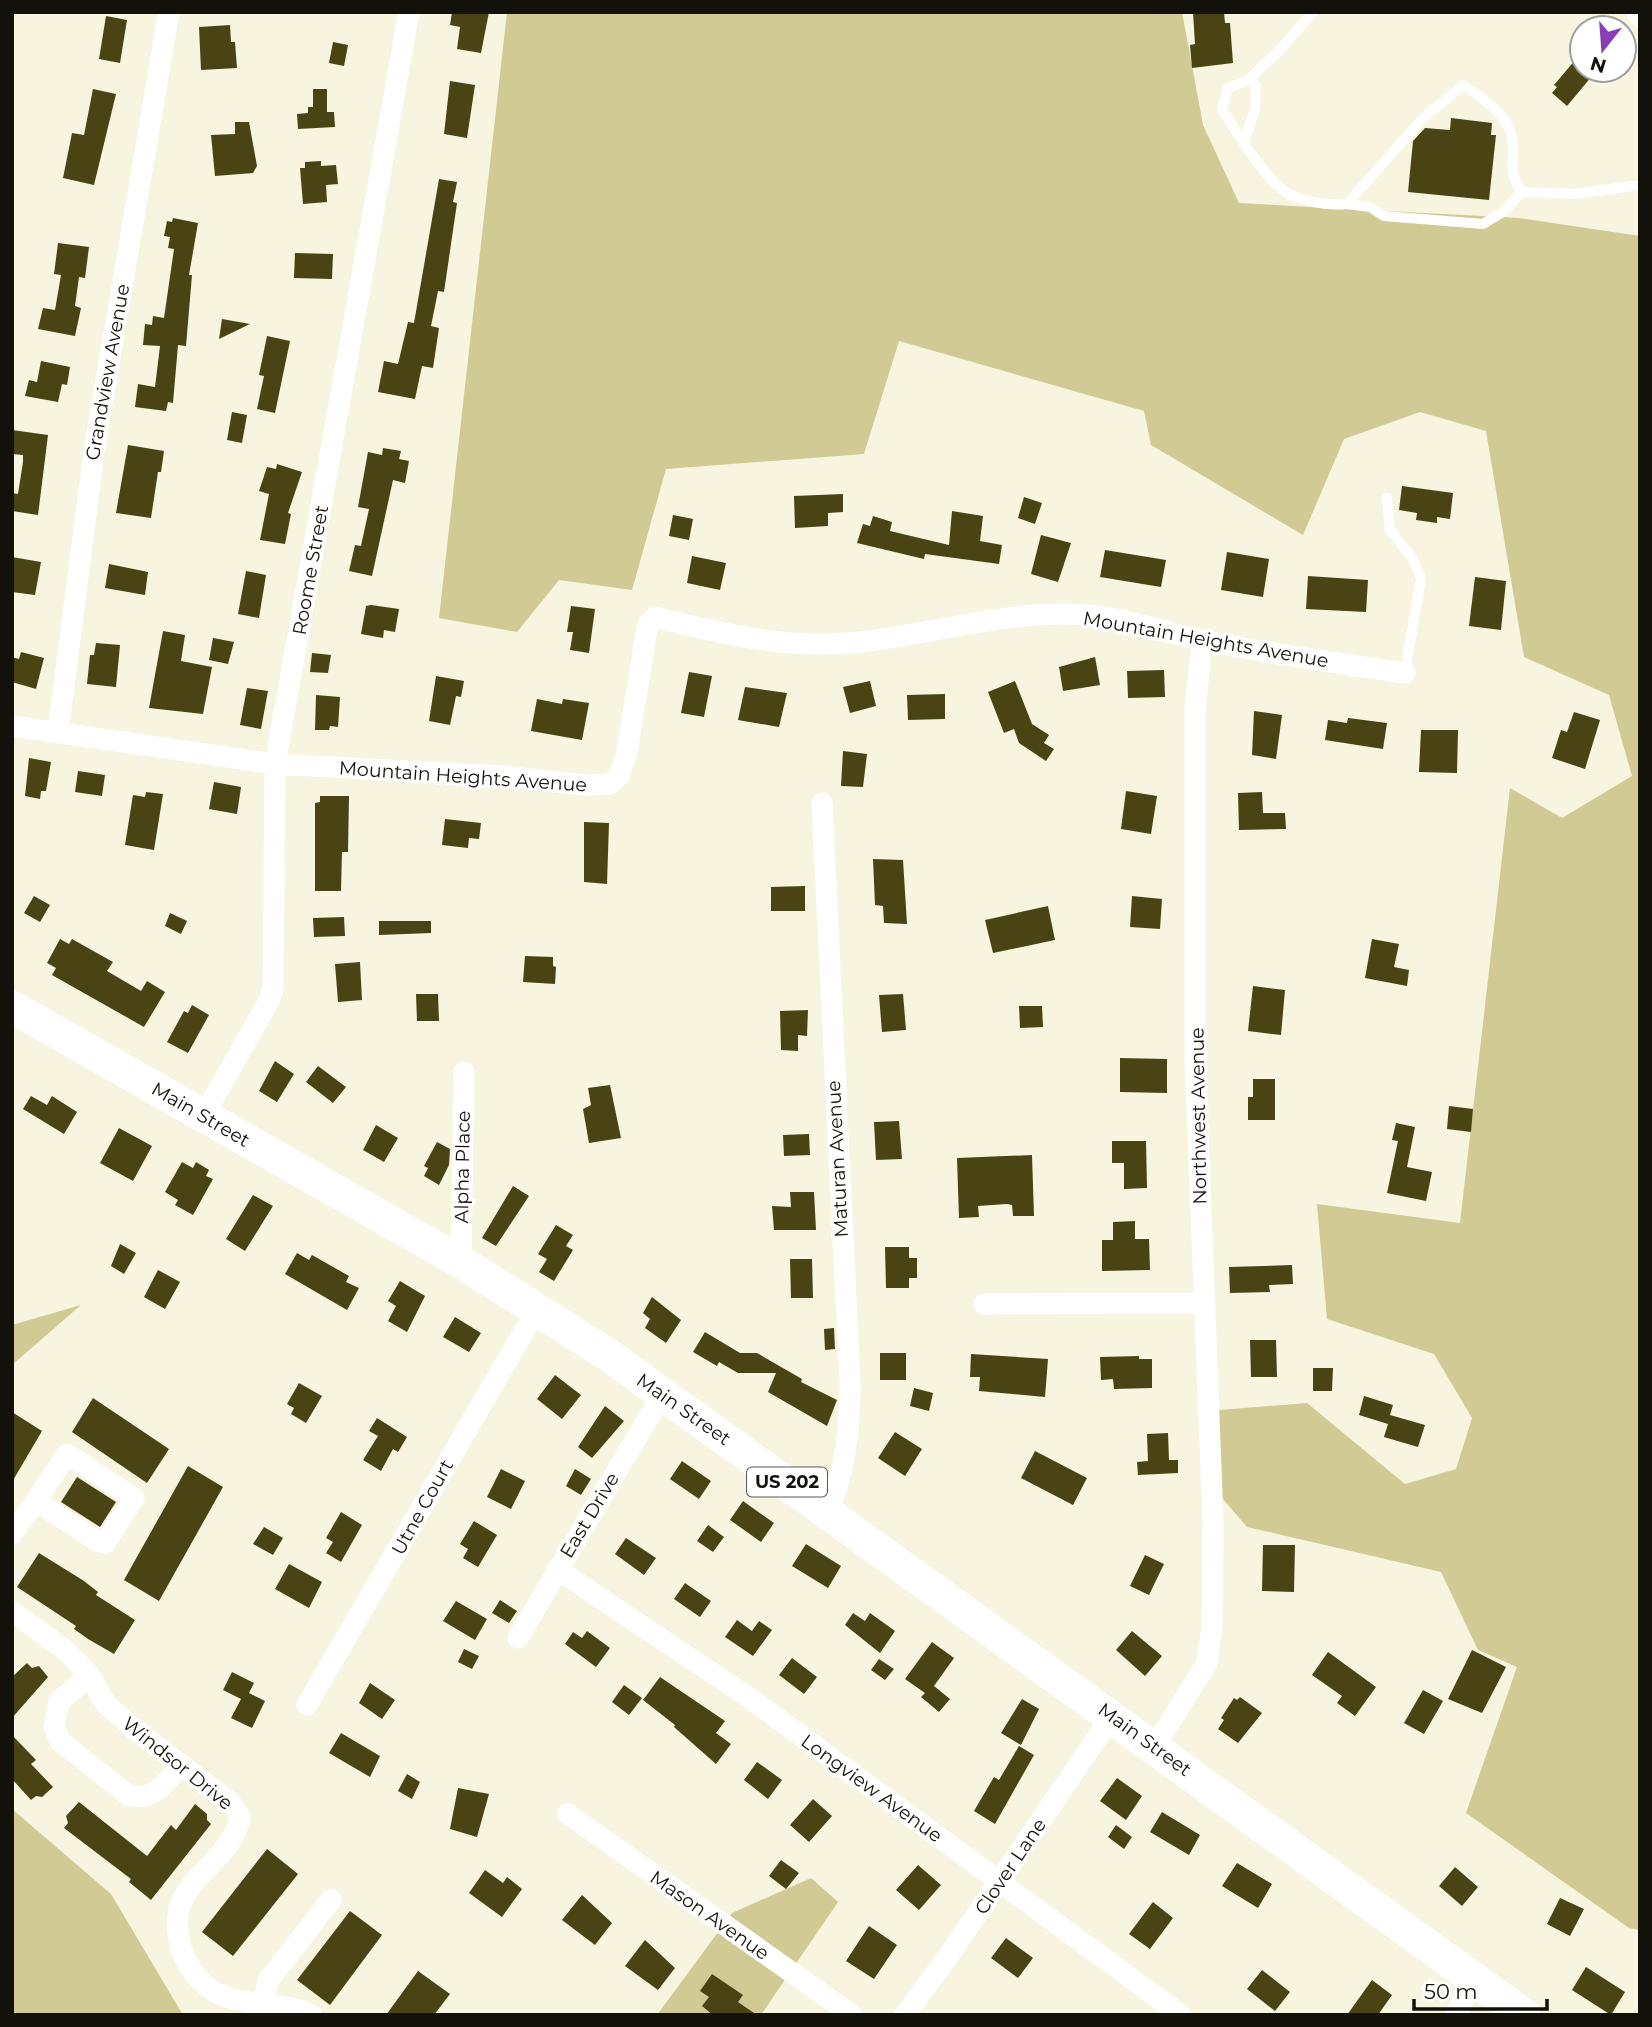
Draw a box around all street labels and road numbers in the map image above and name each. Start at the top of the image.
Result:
street label: Grandview Avenue [81,282,134,462]
street label: Roome Street [288,503,333,637]
street label: Mountain Heights Avenue [1081,607,1330,672]
street label: Mountain Heights Avenue [338,756,588,797]
street label: Northwest Avenue [1185,1027,1212,1205]
street label: Main Street [147,1077,254,1152]
street label: Maturan Avenue [822,1080,853,1238]
street label: Alpha Place [450,1111,475,1224]
street label: Main Street [632,1369,735,1450]
street label: Utne Court [387,1455,458,1559]
street label: East Drive [555,1468,624,1562]
road number: US 202 [747,1468,827,1497]
street label: Main Street [1094,1698,1196,1781]
street label: Windsor Drive [118,1712,237,1815]
street label: Longview Avenue [797,1729,947,1847]
street label: Clover Lane [970,1814,1051,1919]
street label: Mason Avenue [646,1866,774,1965]

